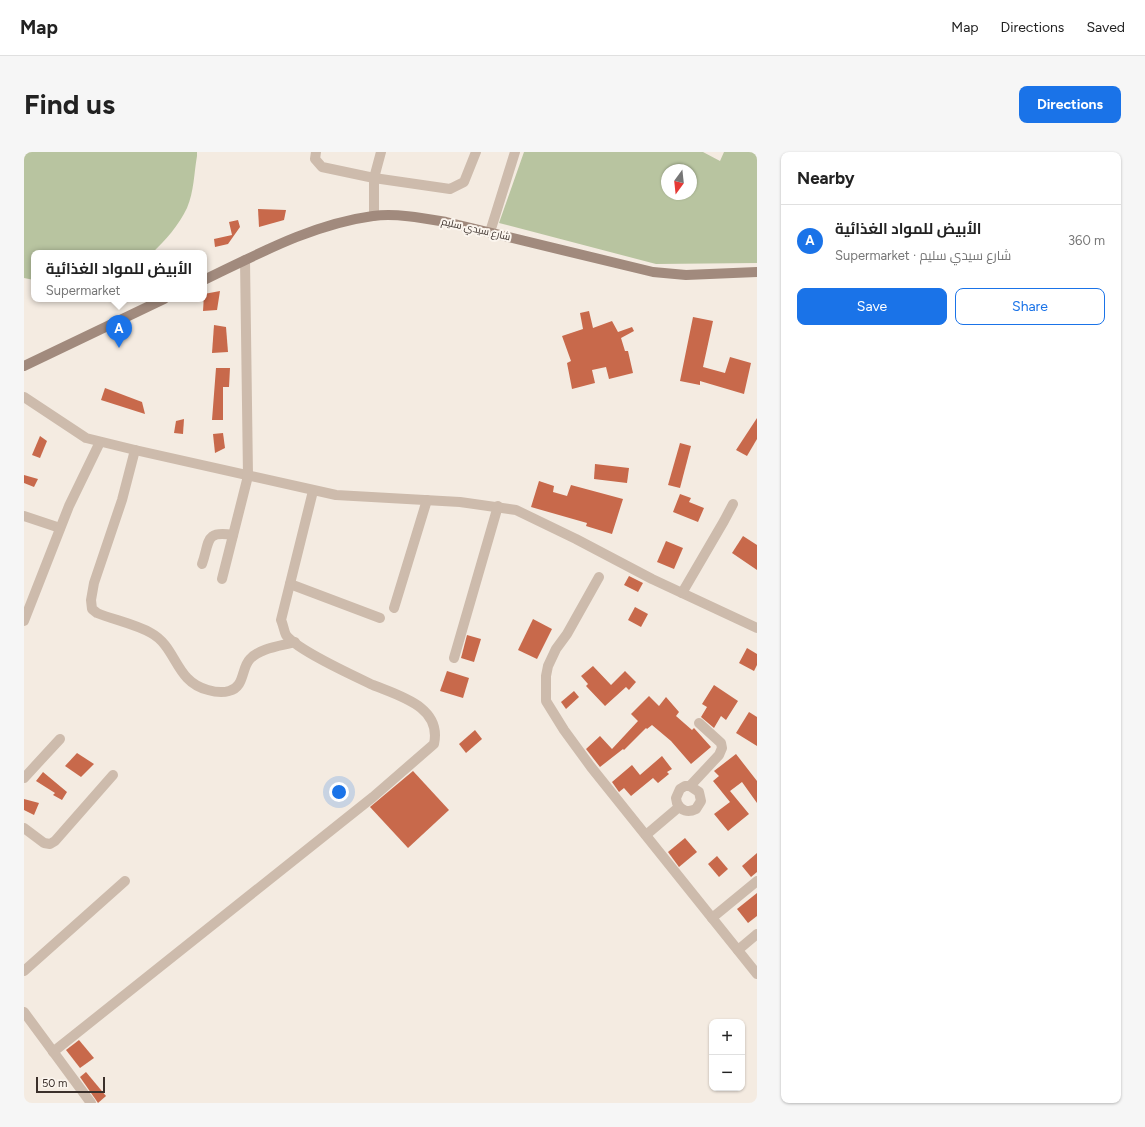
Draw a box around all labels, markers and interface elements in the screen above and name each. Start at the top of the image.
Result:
text: Map [20,16,58,39]
text: Map [951,19,979,36]
text: Directions [1001,19,1064,36]
text: Saved [1086,19,1125,36]
button: Directions [1019,86,1121,123]
text: Find us [24,87,115,121]
north arrow [661,164,697,200]
text: Nearby [797,168,855,188]
street label: شارع سيدي سليم [440,215,512,244]
text: الأبيض للمواد الغذائية [835,220,981,238]
text: A [805,233,815,248]
text: 360 m [1068,233,1105,248]
text: Supermarket · شارع سيدي سليم [835,248,1011,263]
popup [31,250,207,302]
text: الأبيض للمواد الغذائية [46,260,192,278]
text: Supermarket [46,283,120,298]
button: Save [797,288,947,325]
button: Share [955,288,1105,325]
pin: A [106,315,132,348]
your location [329,782,349,802]
map controls [709,1019,745,1091]
button: + [709,1019,745,1055]
button: − [709,1055,745,1091]
scale bar [36,1075,105,1094]
text: 50 m [42,1077,67,1090]

